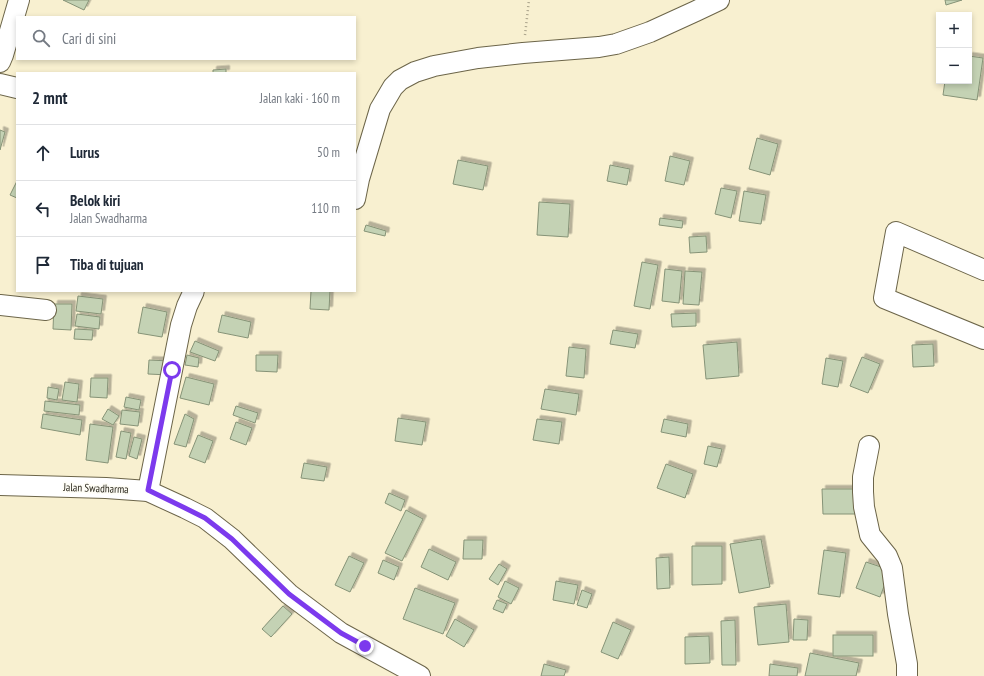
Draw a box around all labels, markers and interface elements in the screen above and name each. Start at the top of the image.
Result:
map controls [936,12,972,84]
button: + [936,12,972,48]
search box [16,16,356,60]
icon: search [30,27,52,49]
text: Cari di sini [62,29,116,48]
button: − [936,48,972,84]
text: 2 mnt [32,87,67,109]
text: Jalan kaki · 160 m [260,90,340,107]
icon: ahead [32,142,54,164]
text: Lurus [70,143,99,162]
text: 50 m [317,144,340,161]
text: Belok kiri [70,191,120,210]
icon: left [32,198,54,220]
text: 110 m [311,200,340,217]
text: Jalan Swadharma [70,210,147,227]
icon: arrive [32,254,54,276]
text: Tiba di tujuan [70,255,144,274]
route start [163,361,181,379]
street label: Jalan Swadharma [62,480,129,496]
route end [356,637,374,655]

